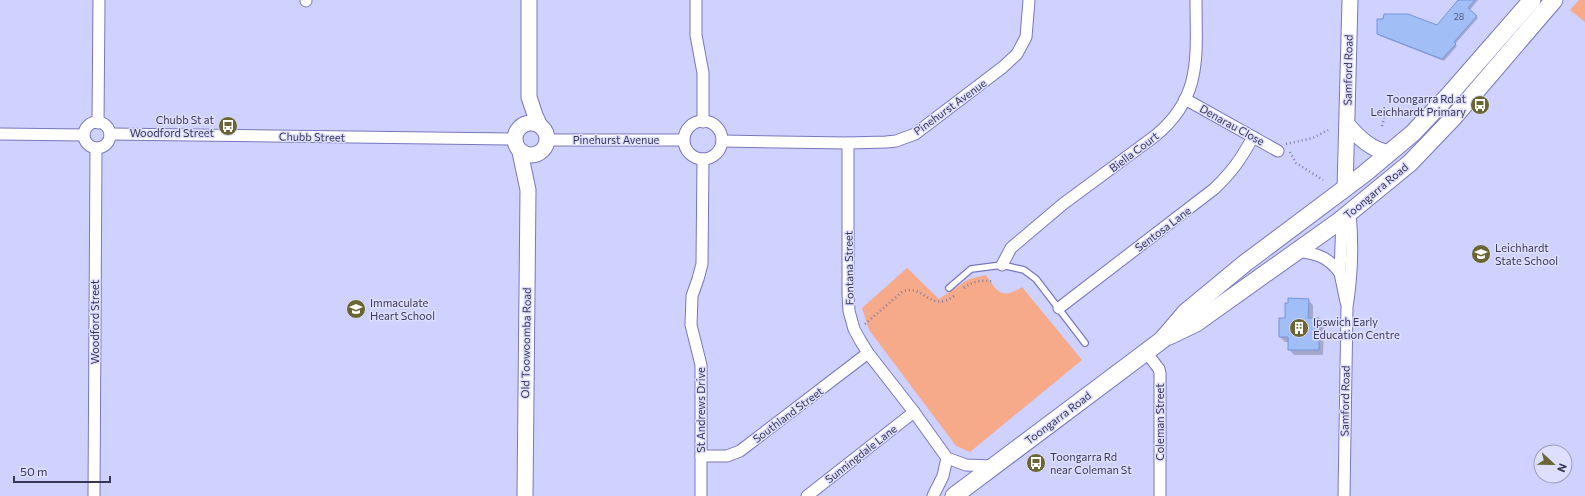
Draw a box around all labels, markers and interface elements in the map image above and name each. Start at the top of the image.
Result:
house number: 28 [1454,11,1464,22]
street label: Samford Road [1340,34,1355,106]
street label: Pinehurst Avenue [911,76,989,137]
place label: Toongarra Rd at Leichhardt Primary [1371,92,1466,118]
bus stop icon: Toongarra Rd at Leichhardt Primary [1469,94,1491,116]
street label: Denarau Close [1198,101,1267,148]
place label: Chubb St at Woodford Street [130,113,214,139]
bus stop icon: Chubb St at Woodford Street [217,115,239,137]
street label: Chubb Street [279,129,346,144]
street label: Biella Court [1106,129,1161,174]
street label: Pinehurst Avenue [573,133,660,146]
street label: Toongarra Road [1341,160,1410,221]
street label: Sentosa Lane [1132,203,1193,254]
street label: Fontana Street [841,230,856,305]
place label: Leichhardt State School [1495,241,1558,267]
school or university icon: Leichhardt State School [1470,243,1492,265]
street label: Woodford Street [88,279,101,364]
street label: Old Toowoomba Road [518,287,533,399]
place label: Immaculate Heart School [370,296,435,322]
school or university icon: Immaculate Heart School [345,298,367,320]
place label: Ipswich Early Education Centre [1313,315,1400,341]
building icon: Ipswich Early Education Centre [1288,317,1310,339]
street label: Samford Road [1337,365,1352,437]
street label: St Andrews Drive [694,367,707,453]
street label: Coleman Street [1153,383,1166,461]
street label: Southland Street [750,384,826,445]
street label: Toongarra Road [1022,388,1093,447]
street label: Sunningdale Lane [822,422,899,486]
north arrow [1533,444,1573,484]
place label: Toongarra Rd near Coleman St [1050,450,1132,476]
bus stop icon: Toongarra Rd near Coleman St [1025,452,1047,474]
scale bar [14,458,110,484]
text: N [1555,462,1570,474]
text: 50 m [20,464,48,478]

